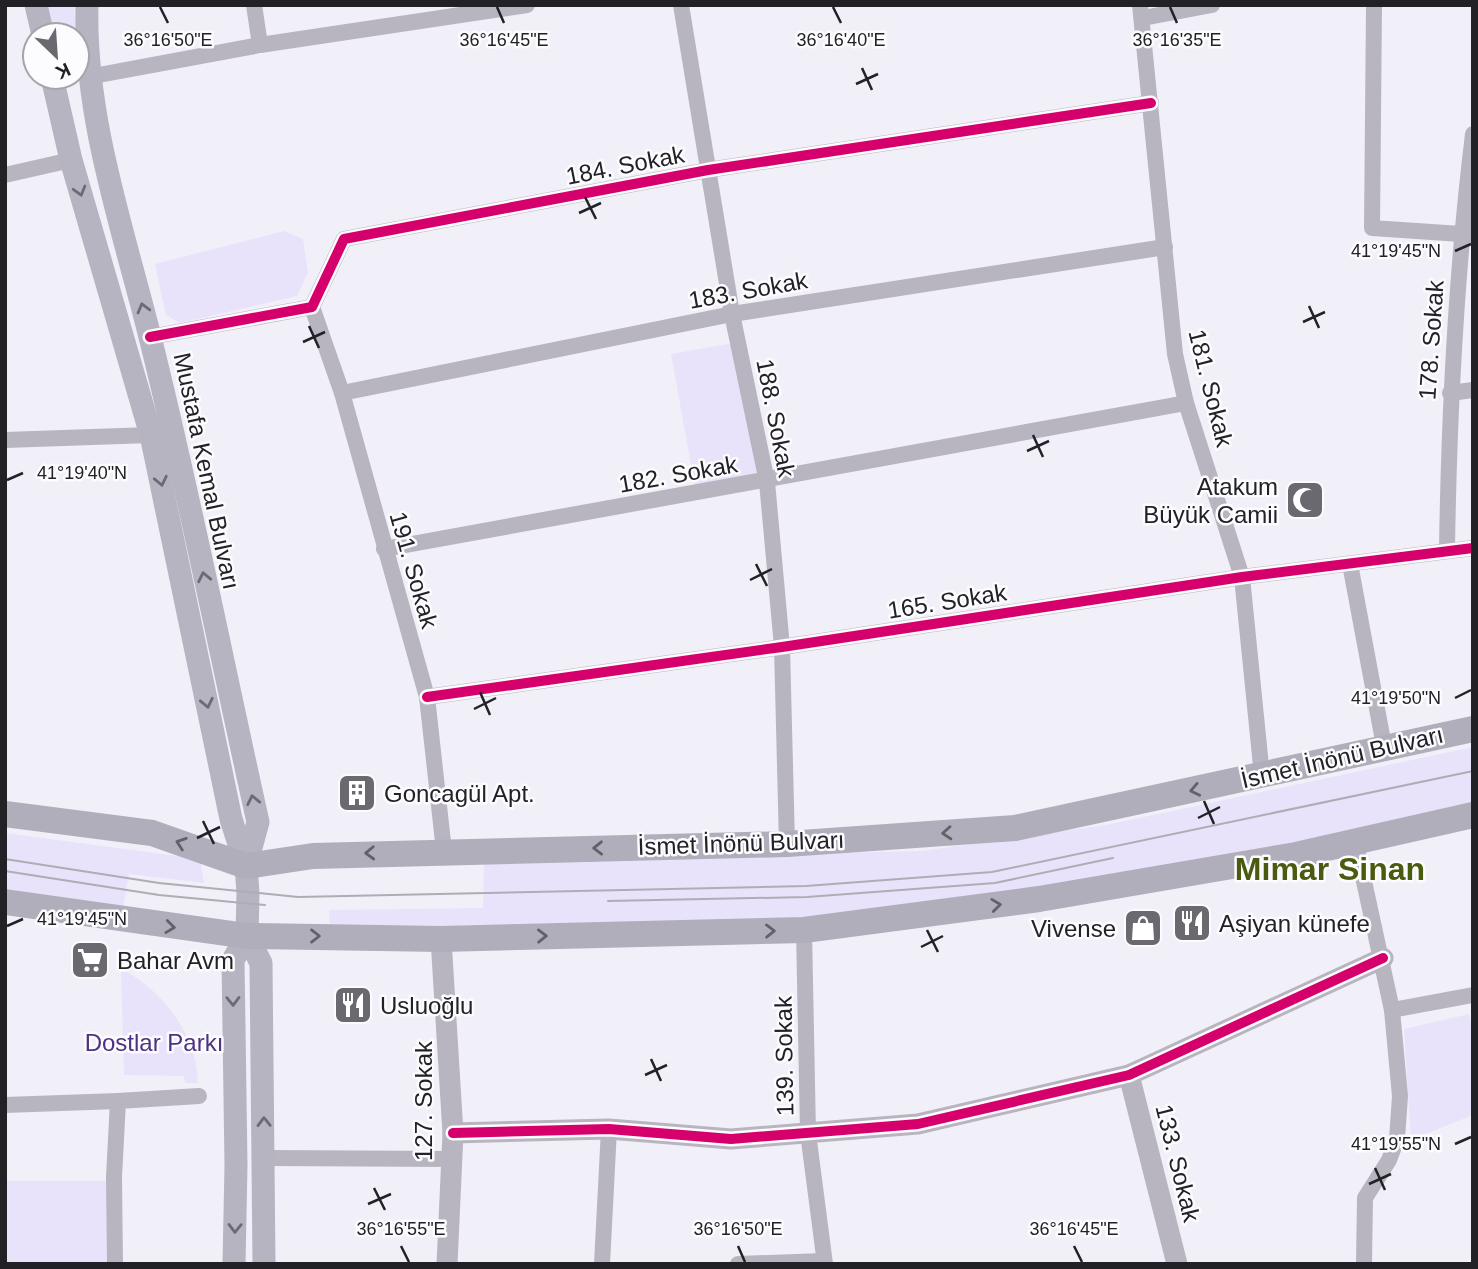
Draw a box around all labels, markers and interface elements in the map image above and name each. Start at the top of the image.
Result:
north arrow [21,21,91,91]
text: 36°16'50"E [123,30,213,50]
text: 36°16'45"E [459,30,549,50]
text: 36°16'40"E [796,30,886,50]
text: 36°16'35"E [1132,30,1222,50]
text: K [52,59,74,83]
street label: 184. Sokak [563,140,687,190]
one-way arrow [71,185,86,197]
text: 41°19'45"N [1351,241,1441,261]
street label: 183. Sokak [687,266,810,314]
street label: 178. Sokak [1413,278,1449,401]
one-way arrow [136,302,151,314]
street label: 181. Sokak [1183,326,1239,450]
street label: Mustafa Kemal Bulvarı [169,350,245,592]
street label: 188. Sokak [751,356,801,480]
street label: 182. Sokak [617,450,740,498]
text: 41°19'40"N [37,463,127,483]
place label: Atakum Büyük Camii [1143,473,1278,528]
one-way arrow [152,475,167,487]
mosque icon: Atakum Büyük Camii [1284,479,1326,521]
street label: 191. Sokak [384,509,444,632]
one-way arrow [197,571,212,583]
street label: 165. Sokak [886,578,1009,624]
text: 41°19'50"N [1351,688,1441,708]
one-way arrow [199,697,214,709]
street label: İsmet İnönü Bulvarı [1238,721,1446,793]
building icon: Goncagül Apt. [336,772,378,814]
place label: Goncagül Apt. [384,780,535,807]
one-way arrow [1189,781,1201,796]
one-way arrow [247,794,261,806]
one-way arrow [942,825,953,840]
street label: İsmet İnönü Bulvarı [637,826,845,860]
one-way arrow [176,837,188,851]
one-way arrow [592,840,603,855]
one-way arrow [365,846,376,861]
district label: Mimar Sinan [1235,851,1425,887]
one-way arrow [990,898,1001,913]
restaurant icon: Aşiyan künefe [1171,902,1213,944]
shop icon: Vivense [1122,907,1164,949]
text: 41°19'45"N [37,909,127,929]
place label: Aşiyan künefe [1219,910,1370,937]
place label: Vivense [1031,915,1116,942]
one-way arrow [164,919,175,934]
one-way arrow [764,923,775,938]
one-way arrow [310,928,321,944]
one-way arrow [537,929,548,944]
supermarket icon: Bahar Avm [69,939,111,981]
place label: Bahar Avm [117,947,234,974]
restaurant icon: Usluoğlu [332,984,374,1026]
place label: Usluoğlu [380,992,473,1019]
one-way arrow [226,995,241,1006]
street label: 139. Sokak [769,995,799,1116]
park label: Dostlar Parkı [85,1029,223,1056]
street label: 127. Sokak [410,1040,437,1161]
street label: 133. Sokak [1150,1101,1206,1225]
one-way arrow [256,1116,272,1127]
text: 41°19'55"N [1351,1134,1441,1154]
text: 36°16'55"E [356,1219,446,1239]
text: 36°16'50"E [693,1219,783,1239]
text: 36°16'45"E [1029,1219,1119,1239]
one-way arrow [227,1223,242,1234]

